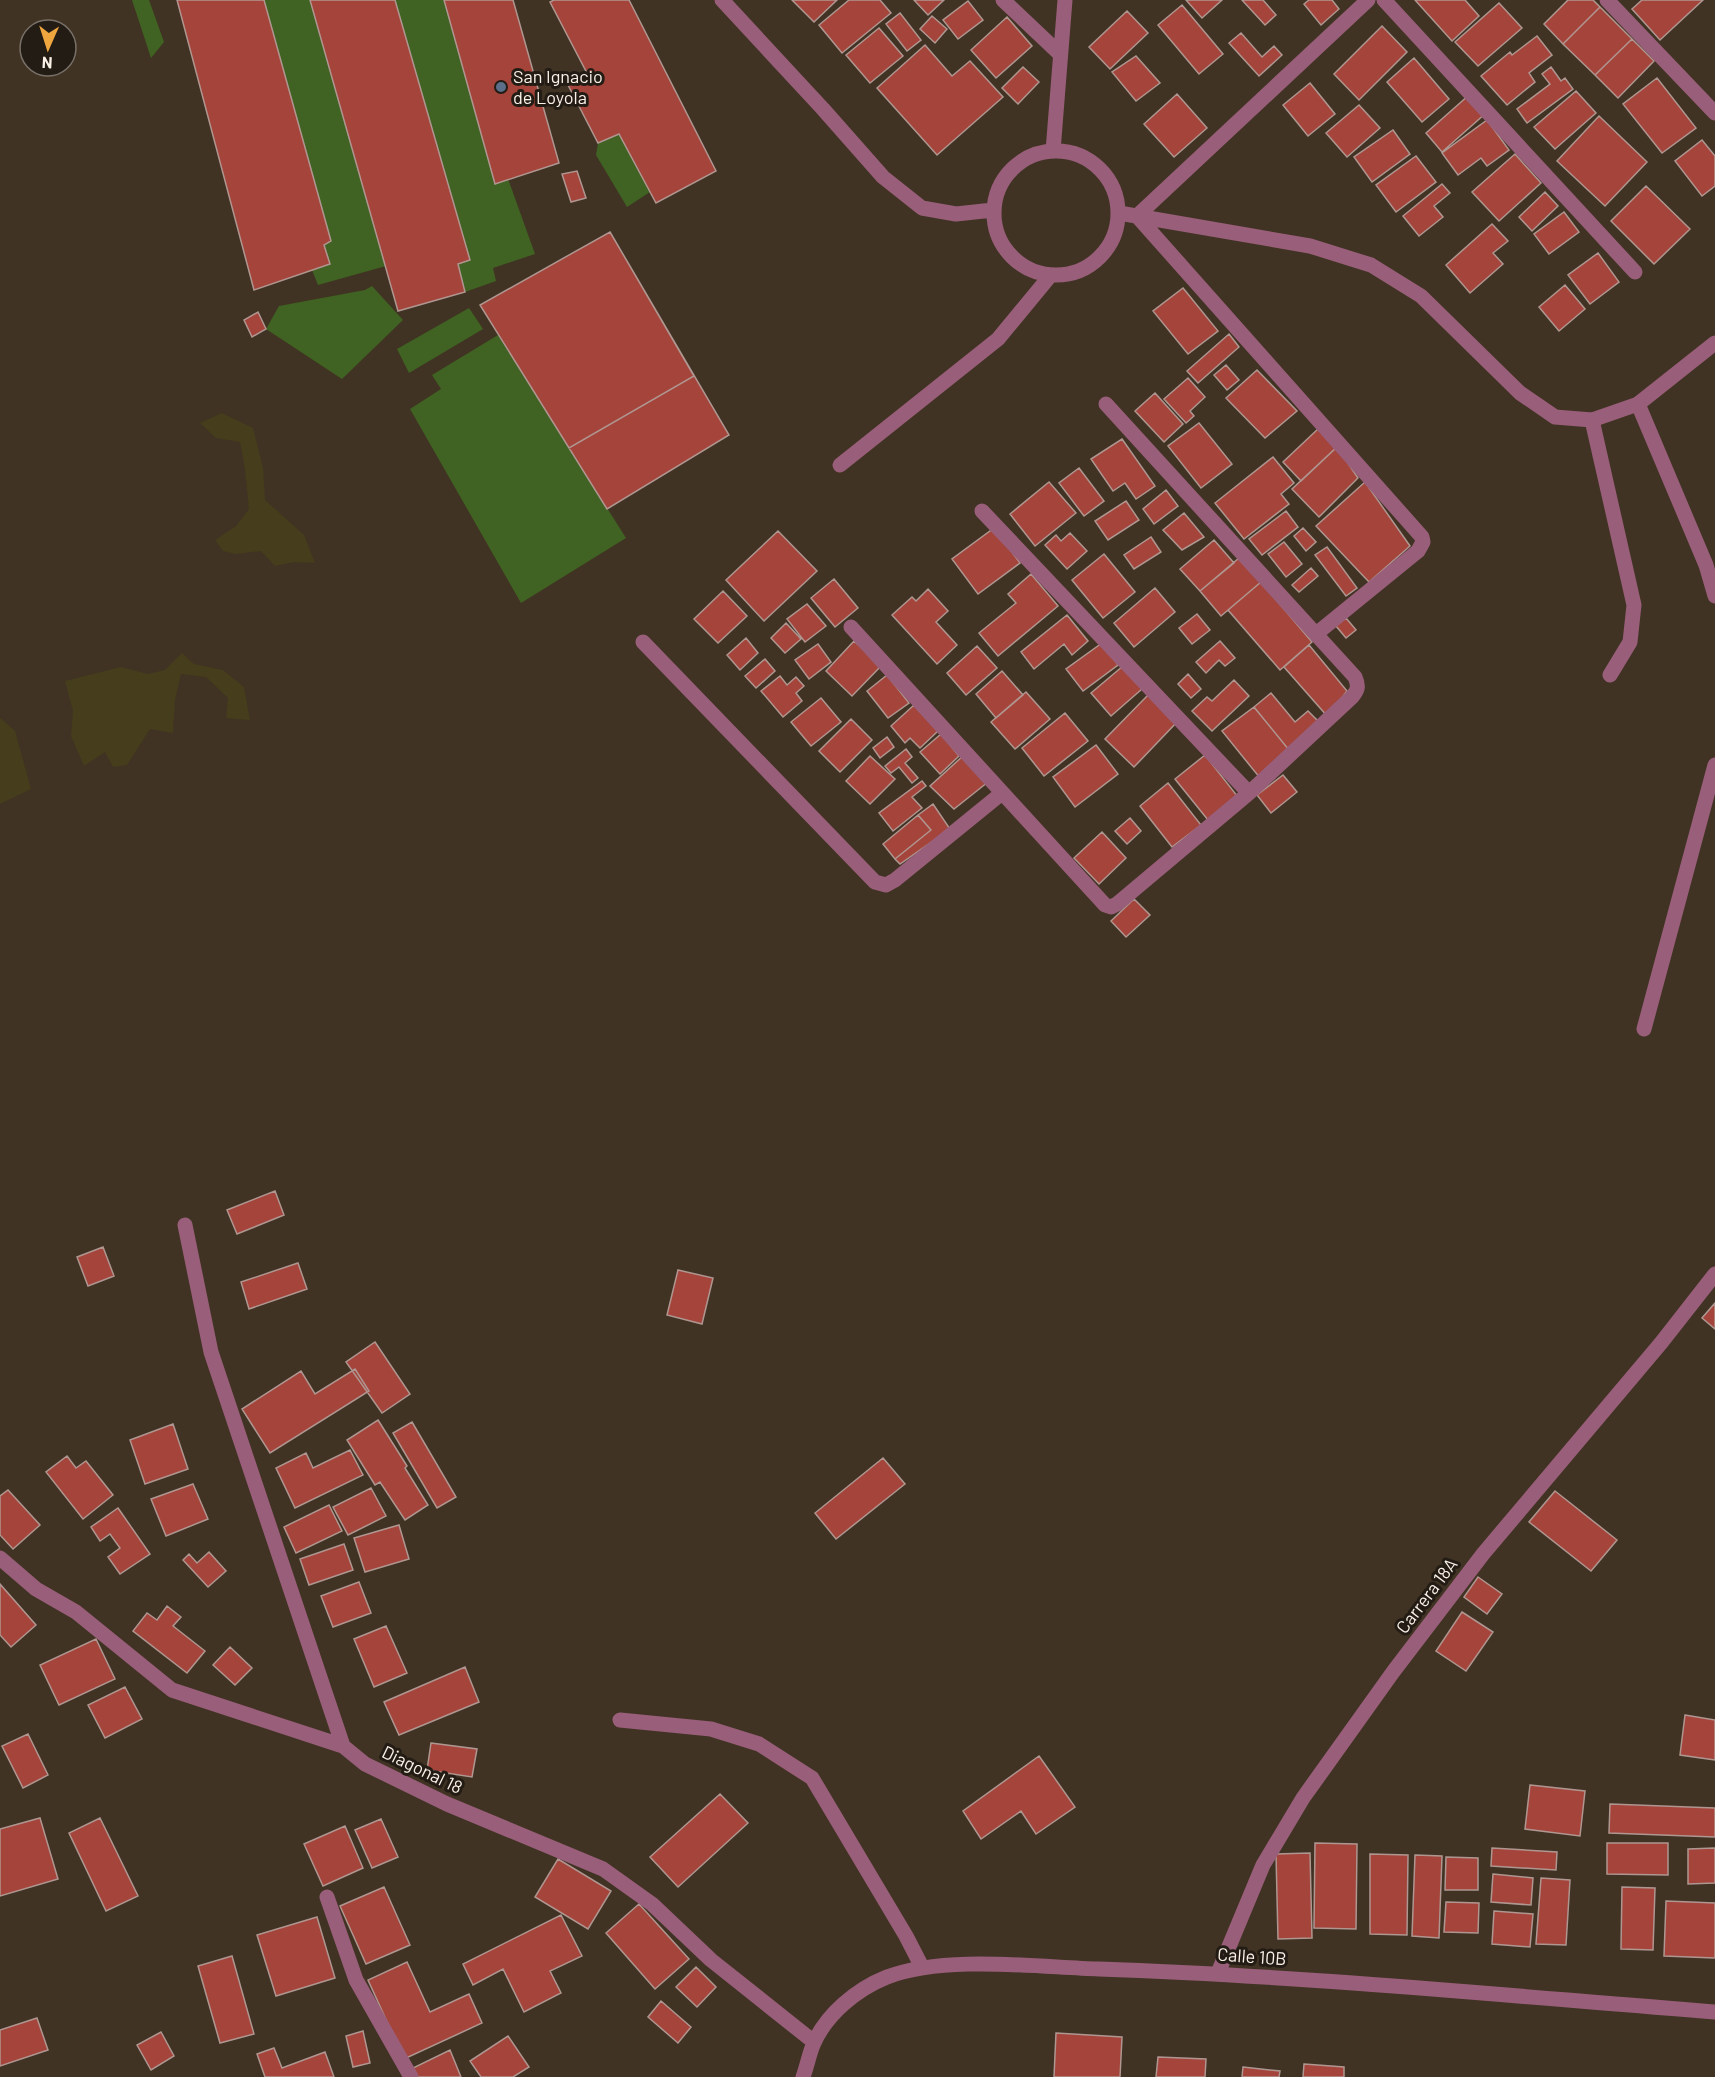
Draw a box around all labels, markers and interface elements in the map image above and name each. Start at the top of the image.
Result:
north arrow [18,18,78,78]
text: N [41,54,53,73]
place label: San Ignacio de Loyola [513,65,603,108]
marker: San Ignacio de Loyola [494,80,508,94]
street label: Carrera 18A [1391,1553,1462,1637]
street label: Diagonal 18 [379,1740,466,1798]
street label: Calle 10B [1217,1943,1287,1969]

